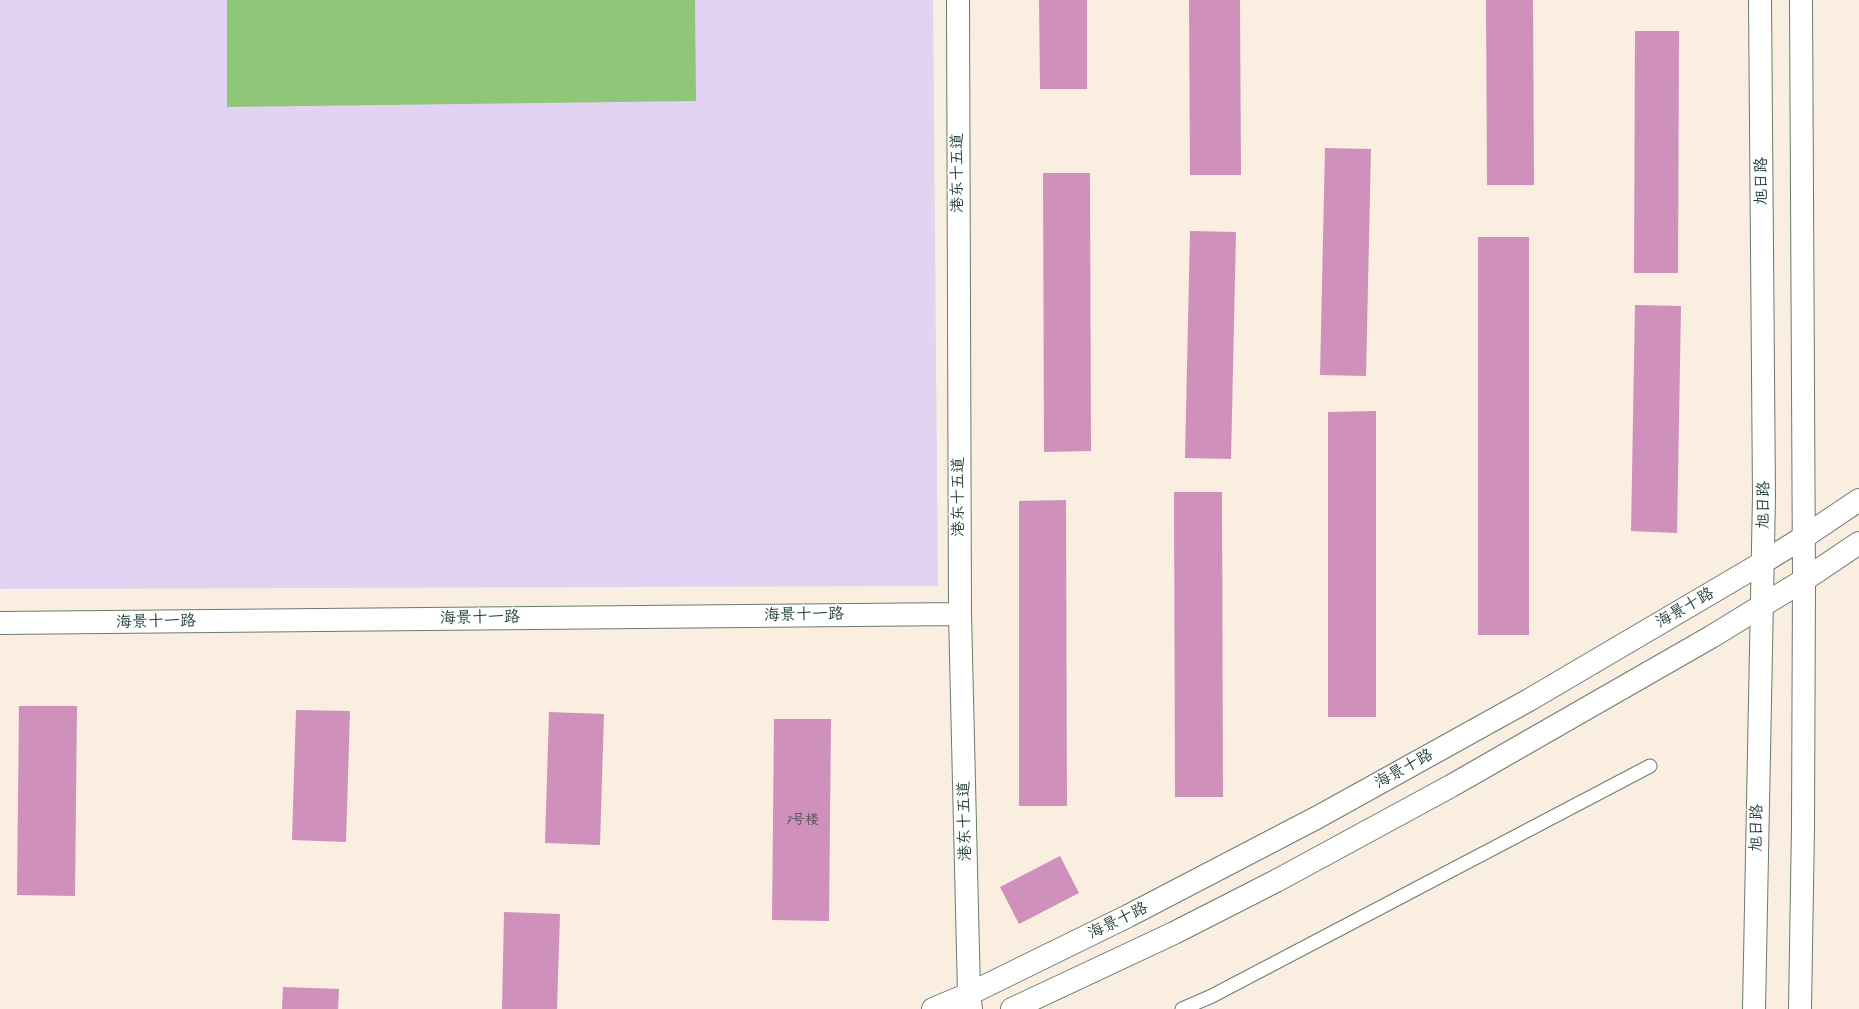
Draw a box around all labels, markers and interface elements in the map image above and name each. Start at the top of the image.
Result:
street label: 港东十五道 [948,133,968,213]
street label: 旭日路 [1752,157,1772,205]
street label: 港东十五道 [949,457,969,537]
street label: 旭日路 [1754,481,1774,529]
street label: 海景十路 [1652,584,1718,632]
street label: 海景十一路 [764,605,844,625]
street label: 海景十一路 [440,608,520,628]
street label: 海景十一路 [116,612,196,632]
street label: 海景十路 [1371,745,1437,793]
street label: 港东十五道 [955,781,975,861]
street label: 旭日路 [1747,804,1767,852]
house number: 7号楼 [785,812,819,828]
street label: 海景十路 [1085,898,1151,944]

